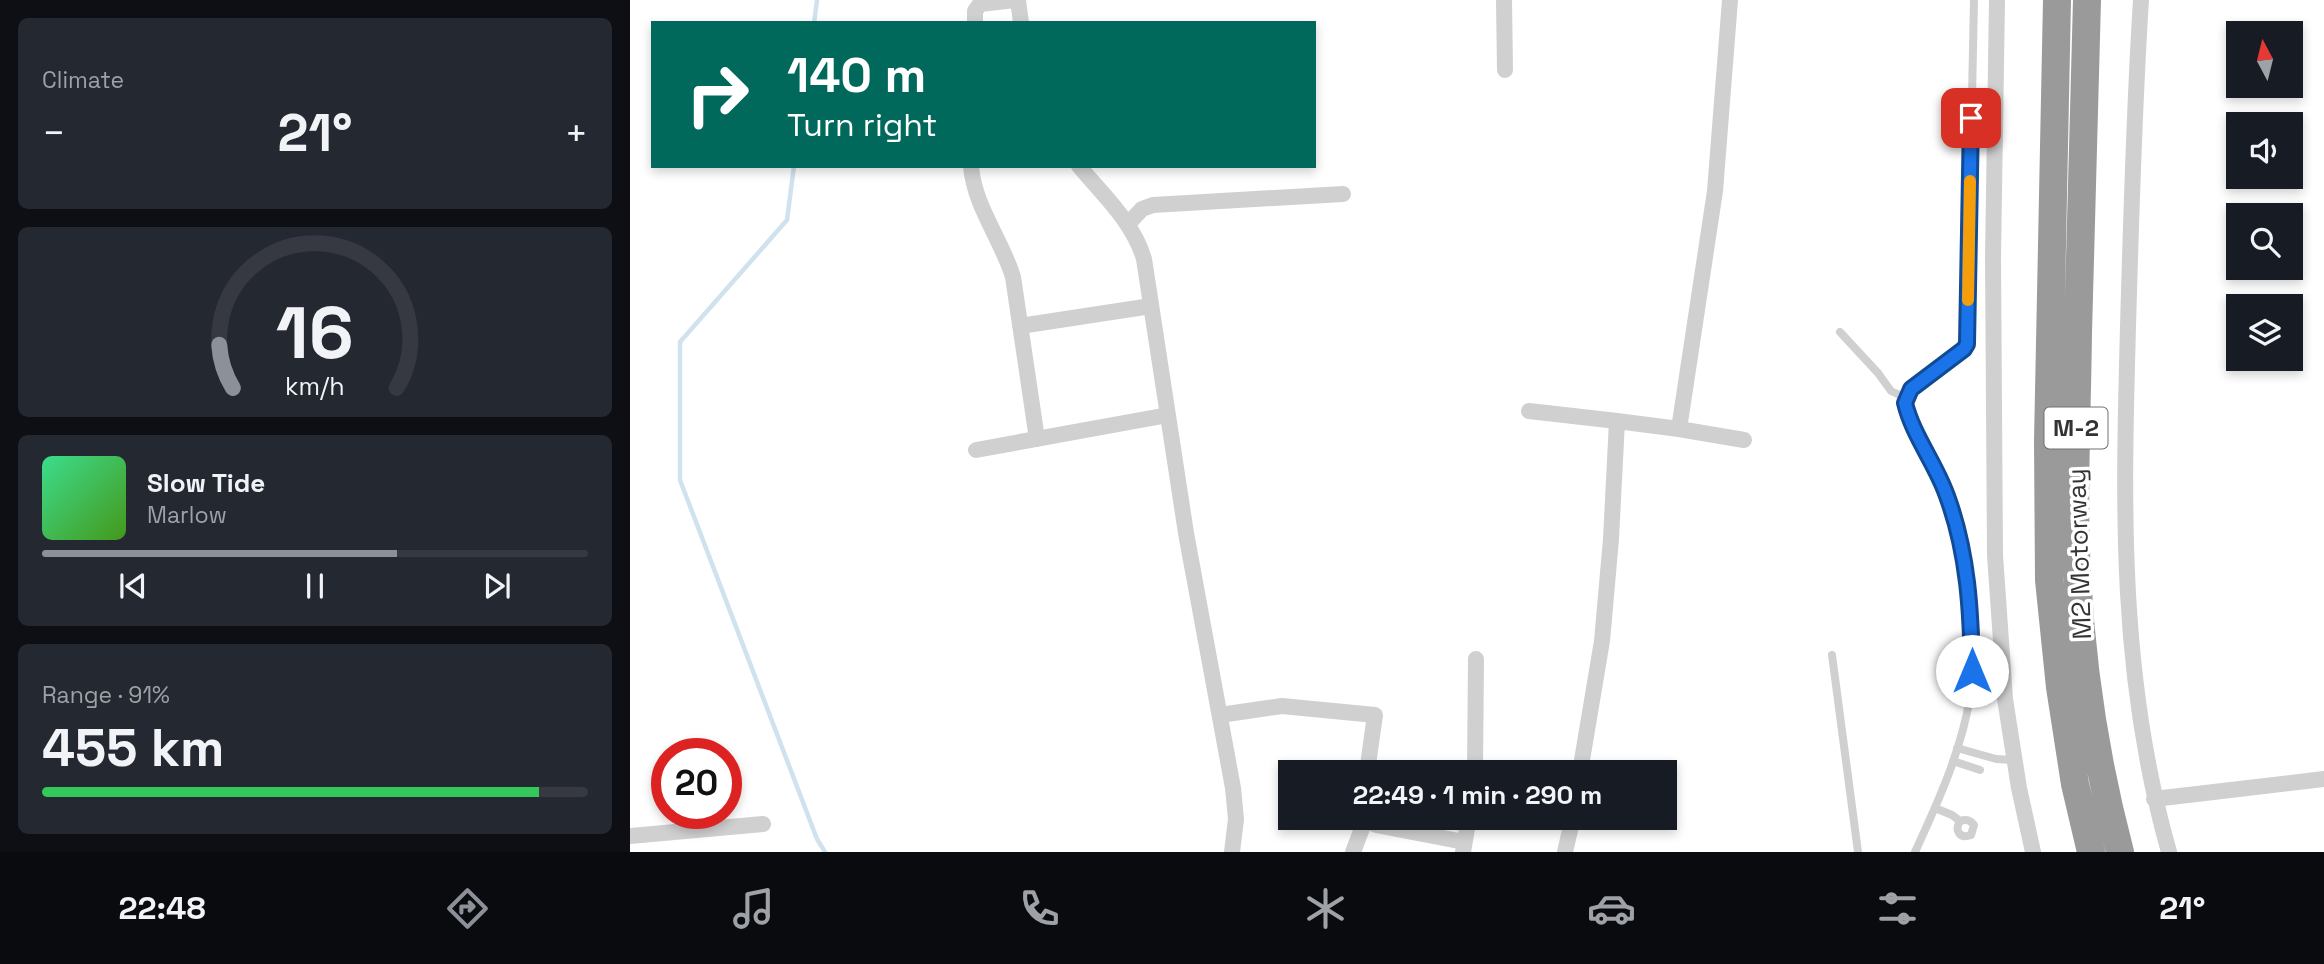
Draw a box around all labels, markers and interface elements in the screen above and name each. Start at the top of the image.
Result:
north arrow [2226,21,2303,98]
map controls [2226,21,2303,371]
text: 140 m [787,44,926,106]
icon: right [672,49,763,140]
text: Climate [42,65,124,95]
pin [1941,88,2001,148]
icon: arrive [1952,99,1990,137]
text: 21° [278,100,352,166]
text: Turn right [787,105,937,145]
text: − [42,109,66,157]
text: + [564,109,588,157]
button: sound [2226,112,2303,189]
button: search [2226,203,2303,280]
text: 16 [276,286,354,379]
button: layers [2226,294,2303,371]
text: km/h [285,370,345,402]
road number: M-2 [2044,408,2108,448]
text: Slow Tide [147,466,265,500]
street label: M2 Motorway [2059,468,2099,640]
text: Marlow [147,500,227,530]
icon: previous [114,567,152,605]
icon: pause [296,567,334,605]
icon: next [478,567,516,605]
position arrow [1935,634,2009,708]
text: Range · 91% [42,680,170,710]
text: 455 km [42,715,224,781]
speed limit sign: 20 [651,738,742,829]
text: 22:49 · 1 min · 290 m [1353,778,1602,812]
icon: directions [443,884,492,933]
icon: music [729,884,778,933]
icon: phone [1015,884,1064,933]
icon: climate [1301,884,1350,933]
icon: car [1587,884,1636,933]
icon: filters [1873,884,1922,933]
text: 22:48 [119,888,206,928]
text: 21° [2159,888,2205,928]

